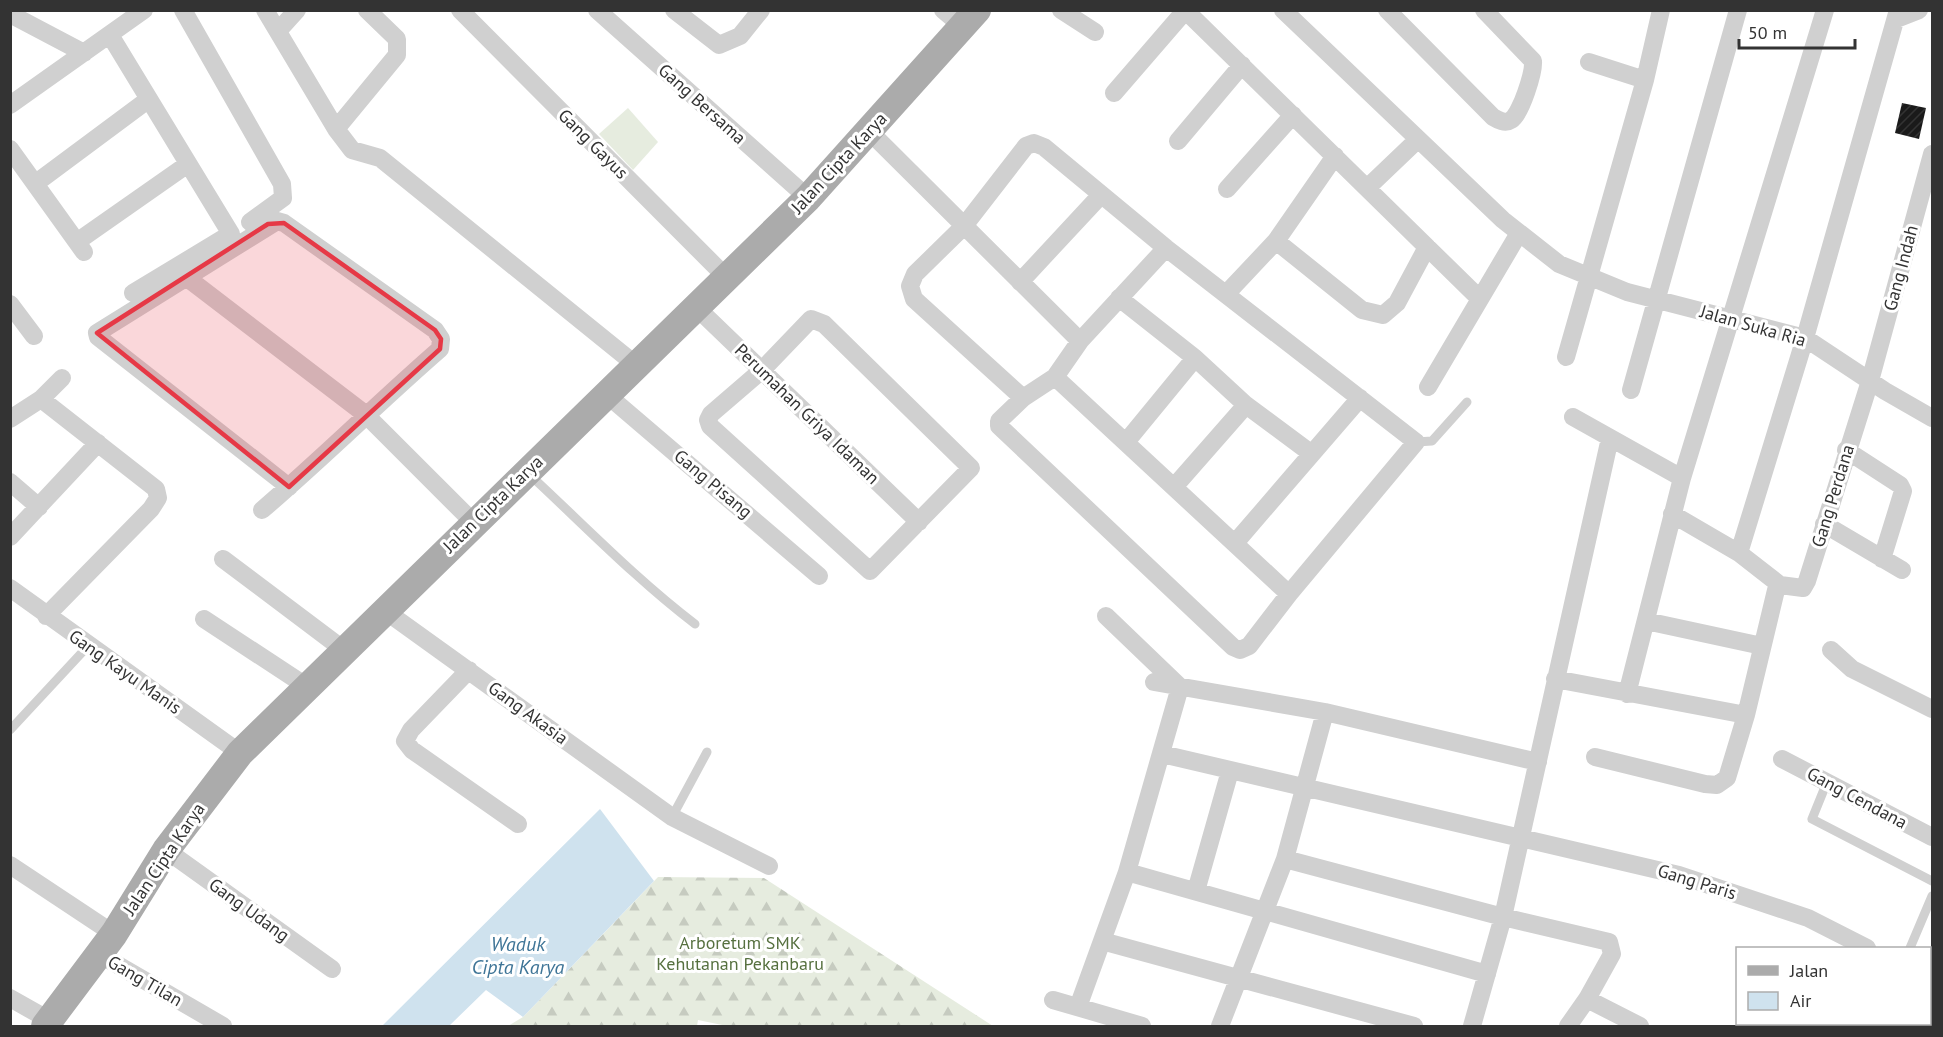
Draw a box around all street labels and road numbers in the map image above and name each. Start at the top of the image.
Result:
street label: Gang Bersama [654,58,751,149]
street label: Gang Gayus [553,104,633,184]
street label: Jalan Cipta Karya [785,107,892,219]
street label: Gang Indah [1878,222,1923,313]
street label: Jalan Suka Ria [1697,299,1809,352]
street label: Perumahan Griya Idaman [730,338,885,489]
street label: Gang Perdana [1806,442,1859,550]
street label: Gang Pisang [669,444,757,523]
street label: Jalan Cipta Karya [437,450,548,558]
street label: Gang Kayu Manis [65,624,186,719]
street label: Gang Akasia [484,676,573,749]
street label: Gang Cendana [1803,762,1911,834]
street label: Jalan Cipta Karya [117,798,210,920]
street label: Gang Paris [1655,859,1739,904]
street label: Gang Udang [204,873,294,947]
street label: Gang Tilan [104,950,187,1011]

